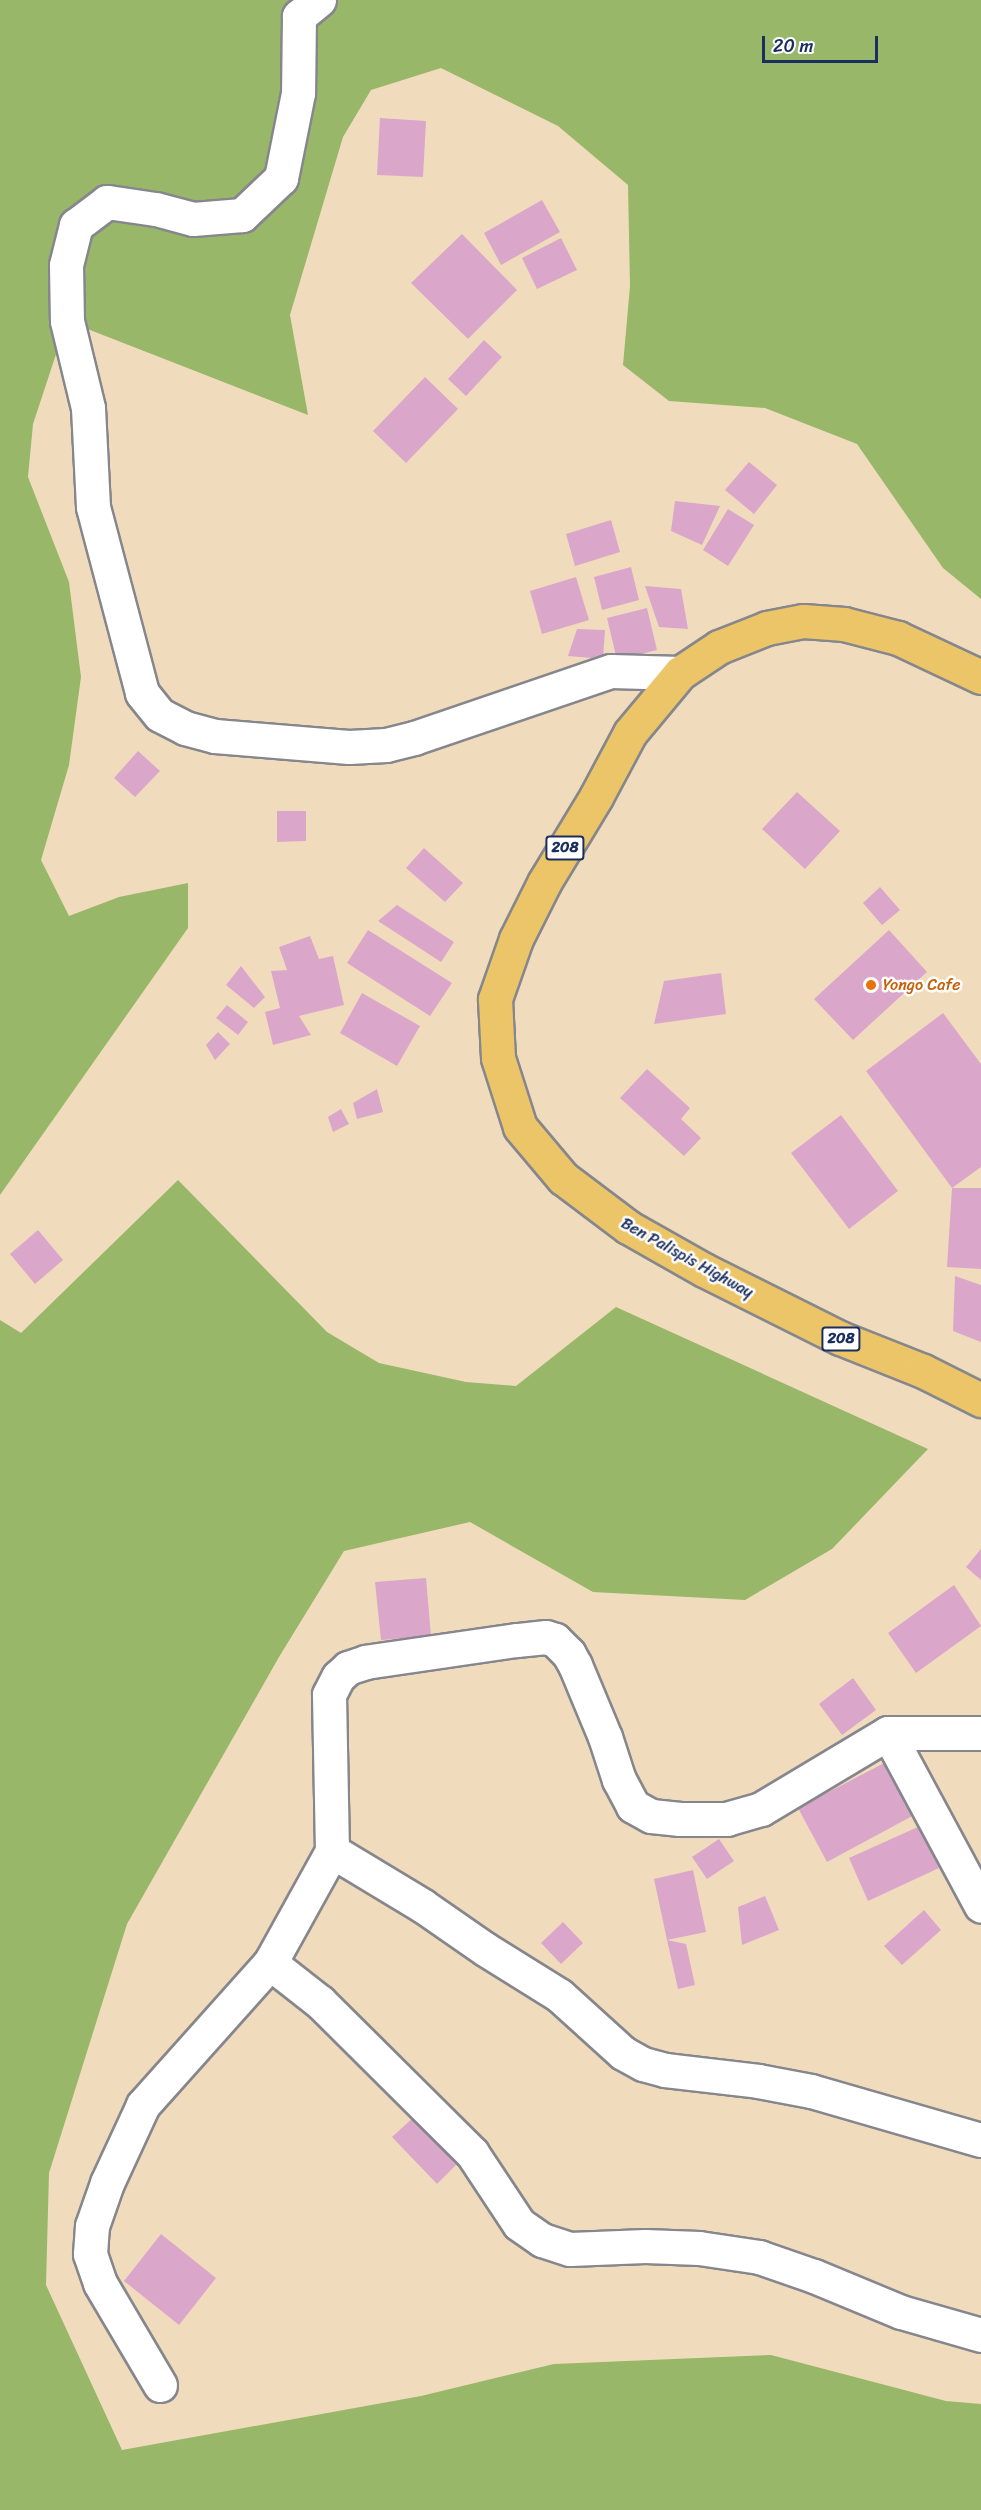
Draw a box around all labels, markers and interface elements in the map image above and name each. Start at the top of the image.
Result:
scale bar [765,24,880,62]
text: 20 m [773,30,813,62]
road number: 208 [544,836,586,860]
place label: Yongo Cafe [883,975,961,995]
marker: Yongo Cafe [864,978,878,992]
street label: Ben Palispis Highway [617,1213,757,1303]
road number: 208 [820,1327,862,1351]

